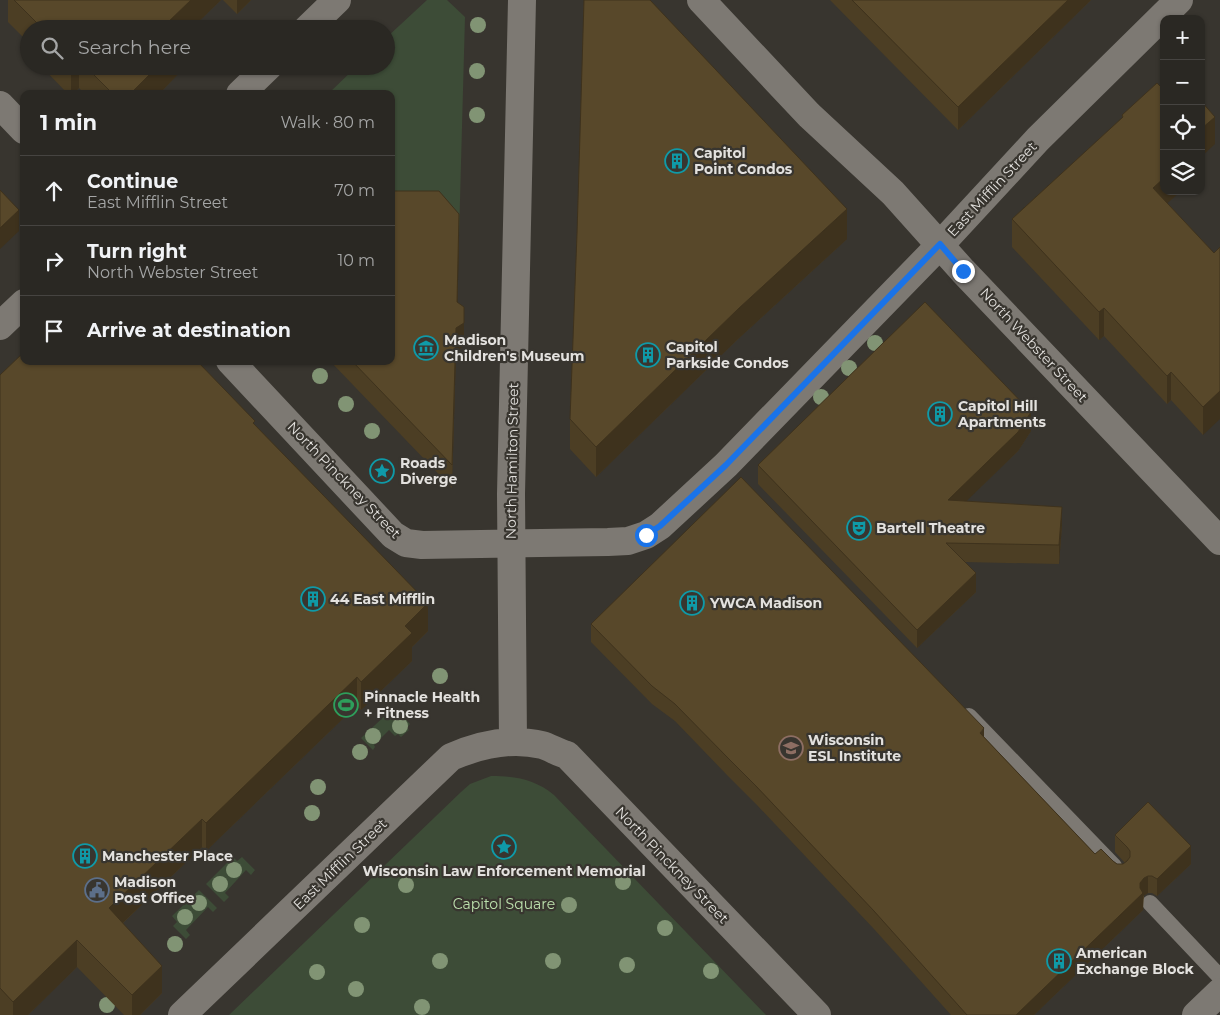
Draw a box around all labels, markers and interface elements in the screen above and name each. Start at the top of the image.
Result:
map controls [1160,15,1205,195]
button: + [1160,15,1205,60]
search box [20,20,395,75]
icon: search [38,34,66,62]
text: Search here [78,36,191,59]
button: − [1160,60,1205,105]
button: locate [1160,105,1205,150]
text: 1 min [40,110,97,135]
text: Walk · 80 m [280,113,375,132]
street label: East Mifflin Street [943,138,1041,240]
place label: Capitol Point Condos [694,144,793,178]
building icon: Capitol Point Condos [664,148,690,174]
button: layers [1160,150,1205,195]
text: Continue [87,170,178,193]
icon: ahead [40,177,68,205]
text: 70 m [334,181,375,200]
text: East Mifflin Street [87,193,228,212]
text: Turn right [87,240,187,263]
icon: right [40,247,68,275]
text: 10 m [337,251,375,270]
route end [952,260,975,283]
text: North Webster Street [87,263,258,282]
street label: North Webster Street [976,284,1092,406]
icon: arrive [40,317,68,345]
text: Arrive at destination [87,319,291,342]
place label: Madison Children's Museum [444,331,585,365]
museum icon: Madison Children's Museum [413,335,439,361]
place label: Capitol Parkside Condos [666,338,789,372]
building icon: Capitol Parkside Condos [635,342,661,368]
street label: North Hamilton Street [502,382,522,539]
place label: Capitol Hill Apartments [957,397,1047,431]
building icon: Capitol Hill Apartments [927,401,953,427]
street label: North Pinckney Street [284,418,405,542]
place label: Roads Diverge [400,454,457,488]
place icon: Roads Diverge [369,458,395,484]
theatre icon: Bartell Theatre [846,515,872,541]
place label: Bartell Theatre [876,519,985,537]
route start [635,524,658,547]
building icon: 44 East Mifflin [300,586,326,612]
place label: 44 East Mifflin [330,590,435,608]
building icon: YWCA Madison [679,590,705,616]
place label: YWCA Madison [709,594,822,612]
place label: Pinnacle Health + Fitness [364,688,480,722]
sports icon: Pinnacle Health + Fitness [333,692,359,718]
place label: Wisconsin ESL Institute [808,731,901,765]
school or university icon: Wisconsin ESL Institute [778,735,804,761]
street label: North Pinckney Street [612,803,733,927]
street label: East Mifflin Street [289,814,391,913]
place icon: Wisconsin Law Enforcement Memorial [491,834,517,860]
building icon: Manchester Place [72,843,98,869]
place label: Manchester Place [102,847,233,865]
place label: Wisconsin Law Enforcement Memorial [362,862,646,880]
place label: Madison Post Office [114,873,195,907]
public building icon: Madison Post Office [84,877,110,903]
park label: Capitol Square [453,895,555,913]
place label: American Exchange Block [1075,944,1195,978]
building icon: American Exchange Block [1046,948,1072,974]

